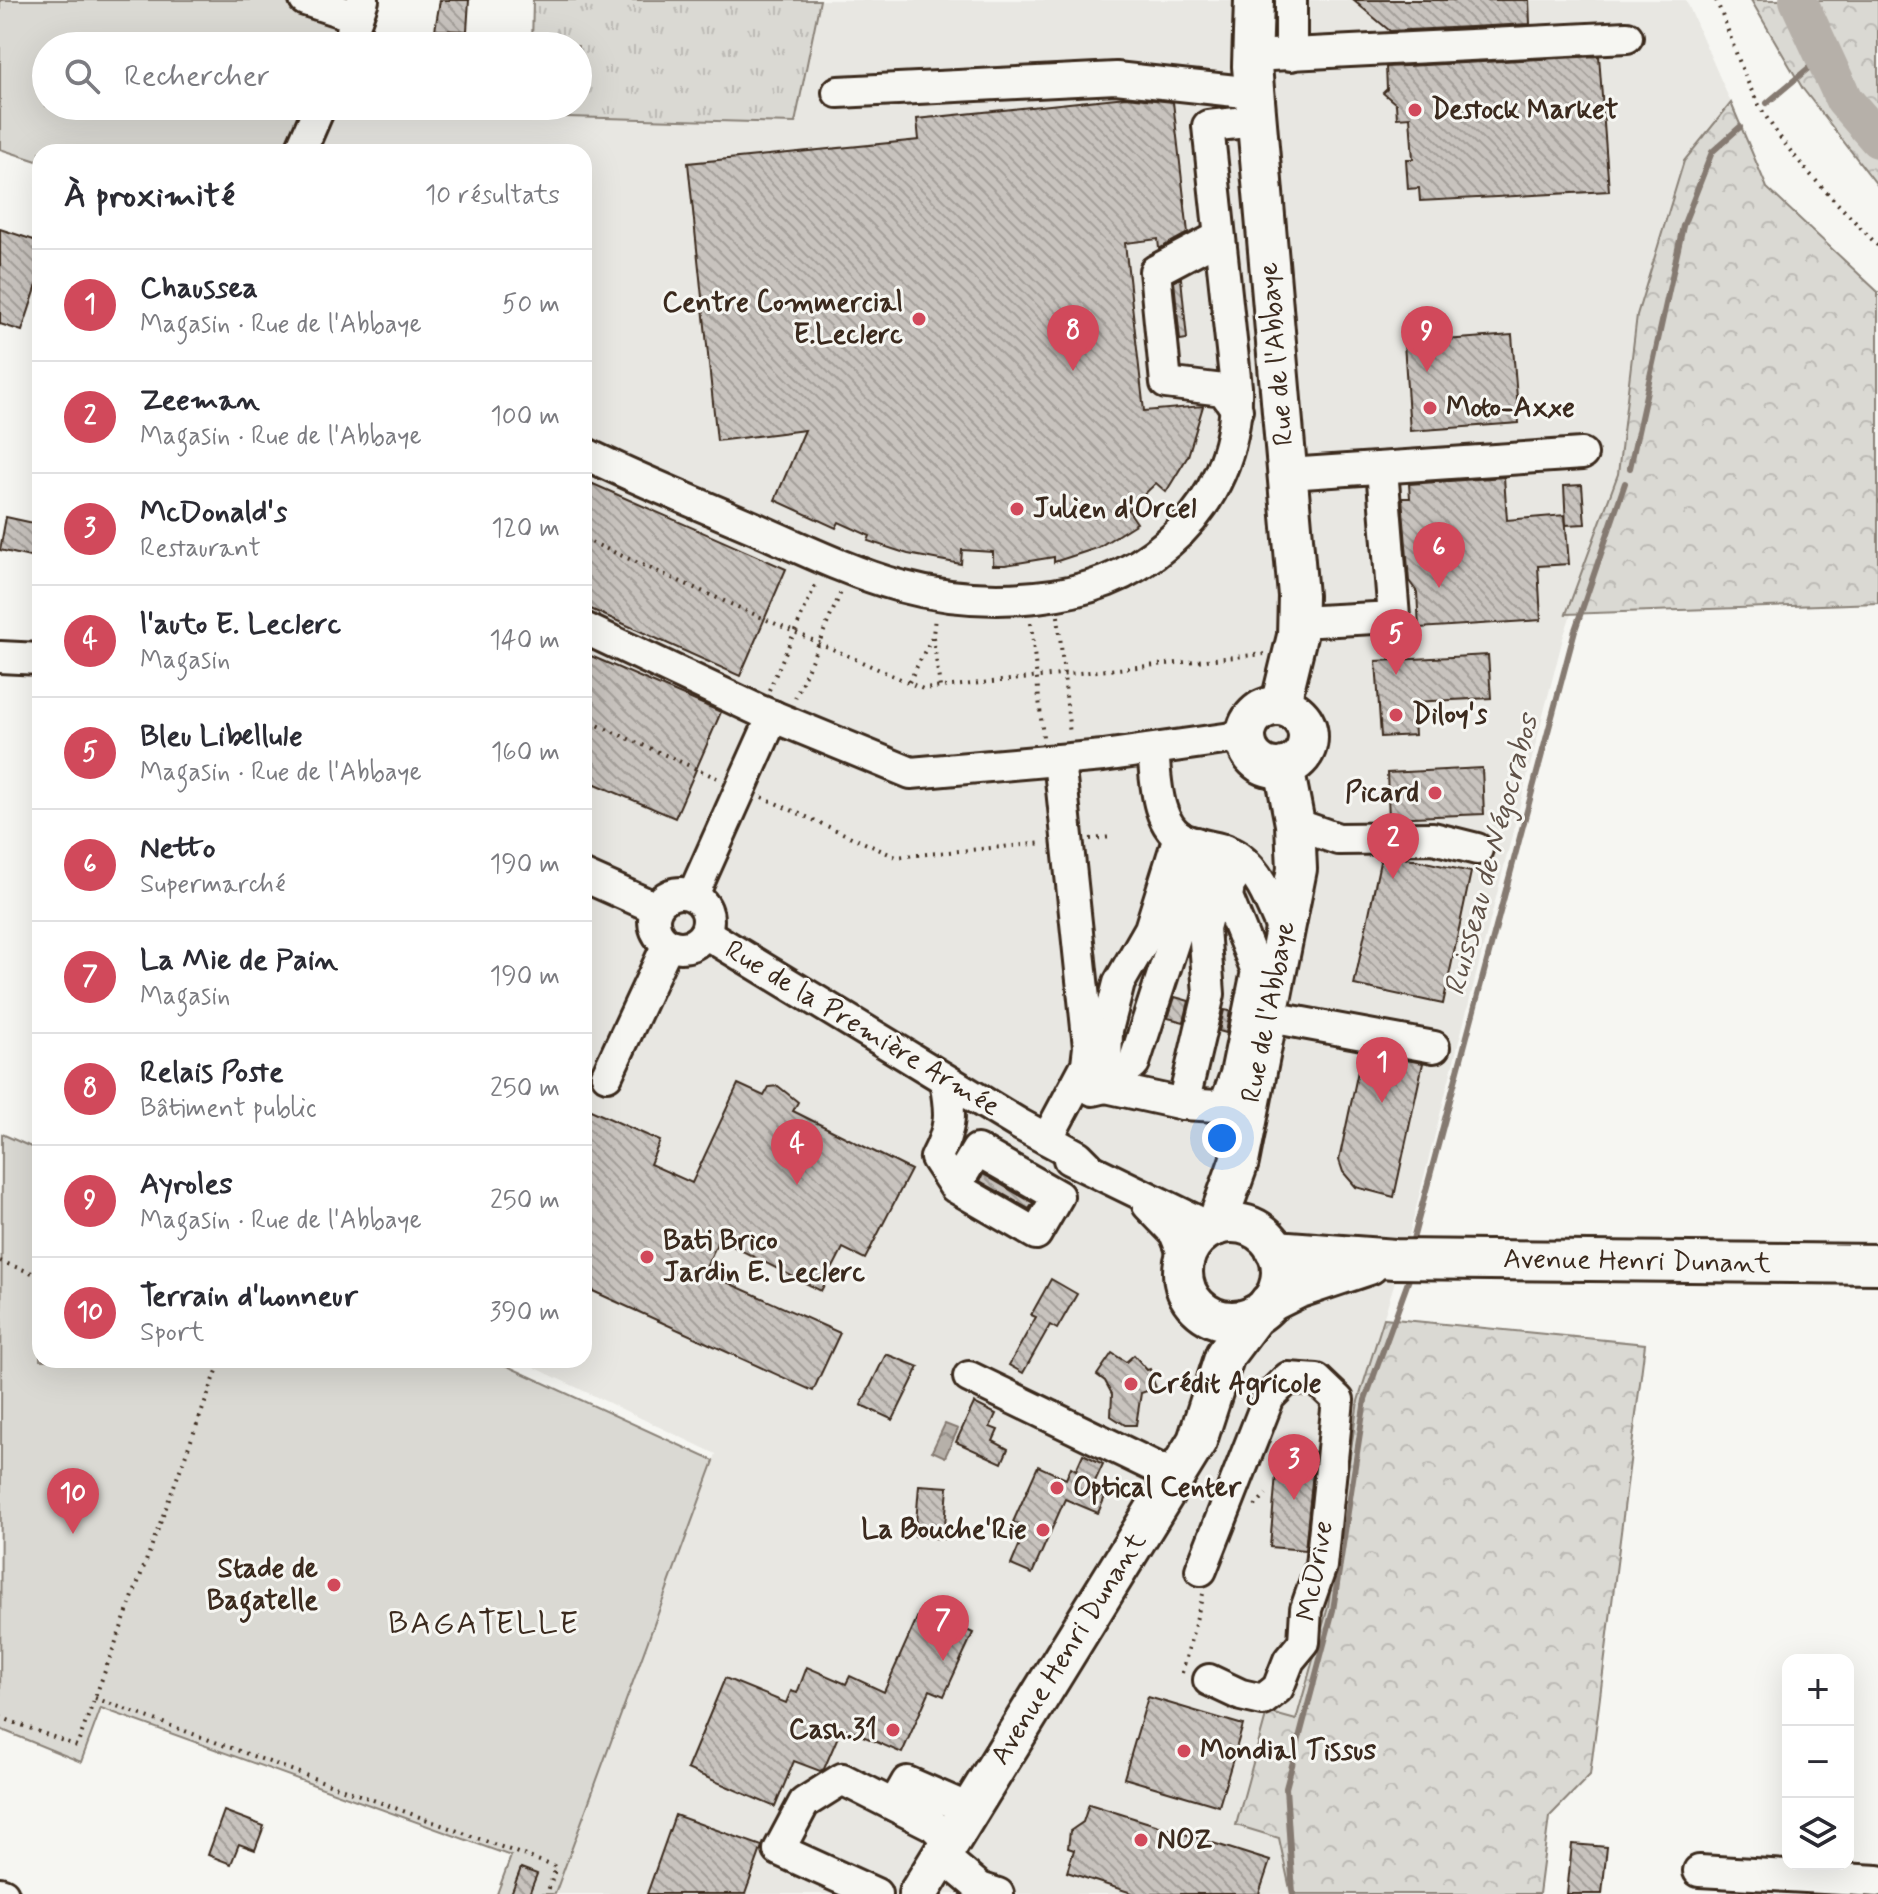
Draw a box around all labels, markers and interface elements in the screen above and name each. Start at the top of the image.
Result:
search box [32,32,592,120]
icon: search [60,54,104,98]
text: Rechercher [124,57,270,96]
place label: Destock Market [1431,92,1618,129]
marker: Destock Market [1406,101,1424,119]
text: À proximité [64,174,235,219]
text: 10 résultats [425,179,560,213]
street label: Rue de l'Abbaye [1251,261,1303,447]
text: Chaussea [140,269,258,308]
place label: Centre Commercial E.Leclerc [662,285,903,354]
text: 1 [84,288,96,322]
text: 50 m [502,288,560,322]
pin: 8 [1047,305,1099,371]
pin: 9 [1401,306,1453,372]
text: Magasin · Rue de l'Abbaye [140,308,422,342]
marker: Centre Commercial E.Leclerc [910,310,928,328]
text: Zeeman [140,381,260,420]
place label: Moto-Axxe [1446,390,1575,427]
marker: Moto-Axxe [1421,399,1439,417]
text: 2 [84,400,96,434]
text: 100 m [490,400,560,434]
text: Magasin · Rue de l'Abbaye [140,420,422,454]
place label: Julien d'Orcel [1033,491,1197,528]
text: McDonald's [140,493,287,532]
marker: Julien d'Orcel [1008,500,1026,518]
text: 3 [84,512,96,546]
text: 120 m [491,512,560,546]
pin: 6 [1413,522,1465,588]
text: Restaurant [140,532,261,566]
text: l'auto E. Leclerc [140,605,341,644]
pin: 5 [1370,609,1422,675]
text: 4 [82,624,98,658]
text: 140 m [489,624,560,658]
text: Magasin [140,644,230,678]
place label: Diloy's [1412,697,1488,734]
marker: Diloy's [1387,706,1405,724]
water label: Ruisseau de Négocrabos [1436,708,1550,1000]
text: Bleu Libellule [140,717,303,756]
text: 5 [82,736,98,770]
text: 160 m [491,736,560,770]
text: Magasin · Rue de l'Abbaye [140,756,422,790]
place label: Picard [1345,775,1419,812]
marker: Picard [1426,784,1444,802]
pin: 2 [1367,813,1419,879]
text: Netto [140,829,215,868]
text: 6 [83,848,97,882]
text: 190 m [490,848,560,882]
text: Supermarché [140,868,286,902]
street label: Rue de l'Abbaye [1233,918,1305,1106]
street label: Rue de la Première Armée [718,932,1006,1126]
text: La Mie de Pain [140,941,338,980]
text: 7 [82,960,98,994]
text: 190 m [490,960,560,994]
text: Magasin [140,980,230,1014]
pin: 1 [1356,1037,1408,1103]
text: Relais Poste [140,1053,284,1092]
text: 8 [83,1072,97,1106]
text: 250 m [490,1072,560,1106]
text: Bâtiment public [140,1092,317,1126]
your location [1202,1118,1242,1158]
pin: 4 [771,1119,823,1185]
text: Ayroles [140,1165,233,1204]
text: 9 [84,1184,96,1218]
text: 250 m [490,1184,560,1218]
text: Magasin · Rue de l'Abbaye [140,1204,422,1238]
place label: Bati Brico Jardin E. Leclerc [663,1223,865,1292]
street label: Avenue Henri Dunant [1503,1241,1772,1283]
marker: Bati Brico Jardin E. Leclerc [638,1248,656,1266]
text: Terrain d'honneur [140,1277,358,1316]
text: 10 [77,1296,103,1330]
text: 390 m [489,1296,560,1330]
text: Sport [140,1316,204,1350]
place label: Crédit Agricole [1147,1366,1322,1406]
marker: Crédit Agricole [1122,1375,1140,1393]
pin: 3 [1268,1434,1320,1500]
pin: 10 [47,1468,99,1534]
place label: Optical Center [1073,1470,1242,1507]
marker: Optical Center [1048,1479,1066,1497]
place label: La Bouche'Rie [861,1512,1027,1549]
street label: McDrive [1289,1518,1343,1624]
marker: La Bouche'Rie [1034,1521,1052,1539]
street label: Avenue Henri Dunant [982,1525,1156,1772]
place label: Stade de Bagatelle [207,1551,318,1623]
marker: Stade de Bagatelle [325,1576,343,1594]
pin: 7 [917,1595,969,1661]
district label: BAGATELLE [388,1603,580,1645]
map controls [1782,1654,1854,1870]
button: + [1782,1654,1854,1726]
place label: Cash.31 [789,1712,877,1749]
marker: Cash.31 [884,1721,902,1739]
button: − [1782,1726,1854,1798]
place label: Mondial Tissus [1200,1733,1377,1770]
marker: Mondial Tissus [1175,1742,1193,1760]
button: layers [1782,1798,1854,1870]
place label: NOZ [1157,1822,1213,1859]
marker: NOZ [1132,1831,1150,1849]

